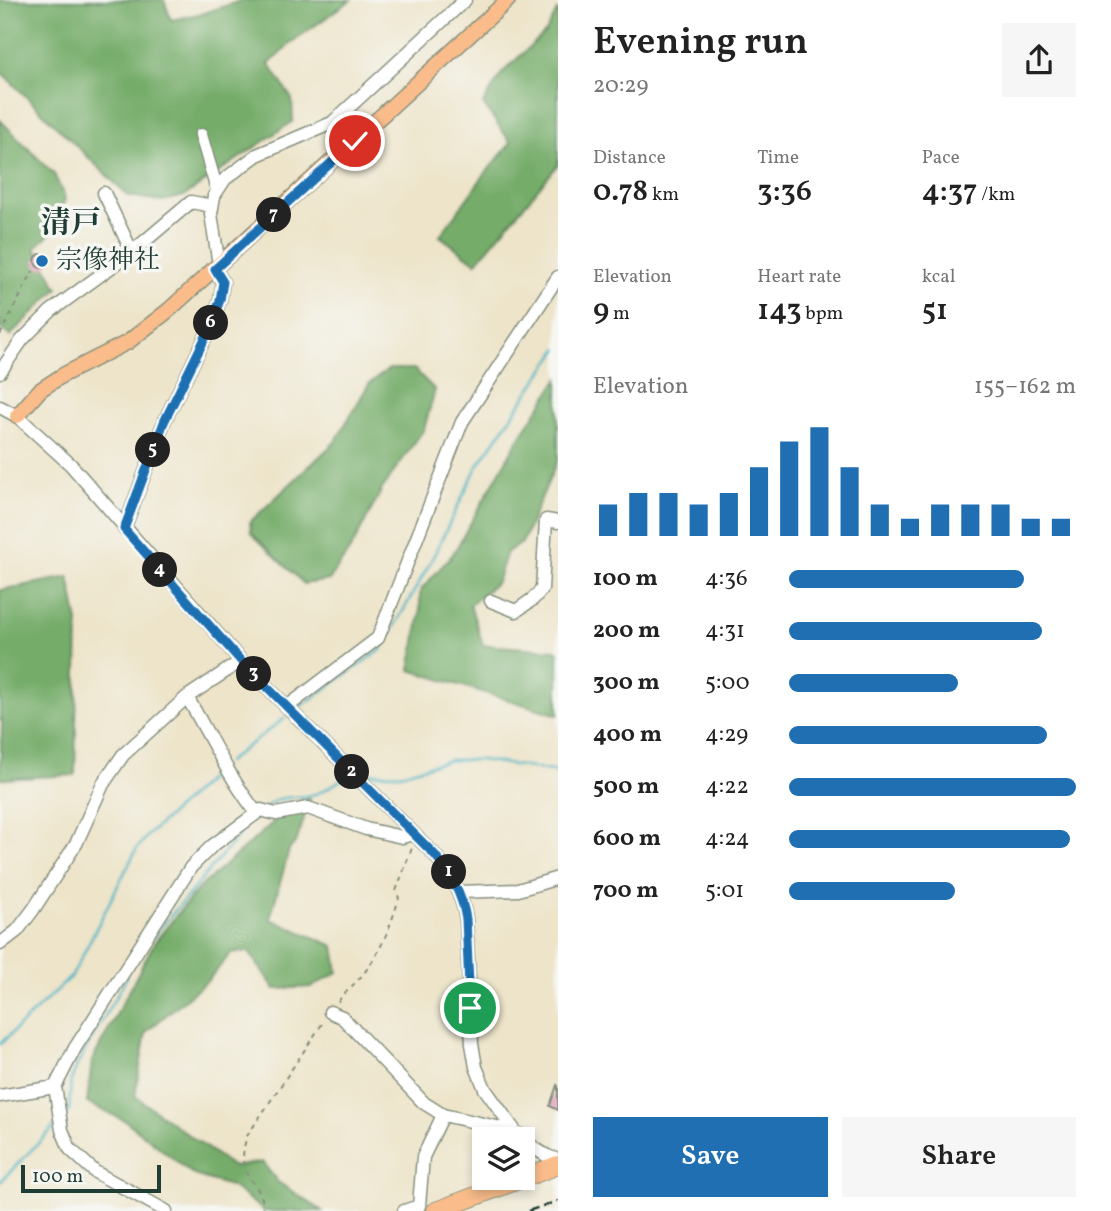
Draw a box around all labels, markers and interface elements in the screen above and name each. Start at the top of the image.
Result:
text: Evening run [593,17,808,70]
button: share [1002,23,1076,97]
text: 20:29 [593,70,648,102]
pin [325,111,385,171]
icon: check [336,122,374,160]
text: Distance [593,145,666,171]
text: Time [757,145,799,171]
text: Pace [922,145,960,171]
text: 0.78 [593,171,648,213]
text: 3:36 [757,171,812,213]
text: 4:37 [922,171,977,213]
text: km [648,182,679,208]
text: /km [977,182,1015,208]
pin: 7 [256,198,292,232]
text: 7 [269,201,278,227]
district label: 清戸 [41,203,101,245]
place label: 宗像神社 [56,243,160,279]
marker: 宗像神社 [34,253,50,269]
text: Elevation [593,264,672,290]
text: Heart rate [757,264,841,290]
text: kcal [922,264,955,290]
text: 9 [593,290,609,332]
text: 143 [757,290,802,332]
text: 51 [922,290,948,332]
text: m [609,301,630,327]
text: bpm [802,301,843,327]
pin: 6 [194,306,228,340]
text: 6 [205,309,216,335]
text: Elevation [593,371,689,403]
text: 155–162 m [974,371,1076,403]
pin: 5 [136,433,170,468]
text: 5 [148,436,157,462]
pin: 4 [142,552,178,588]
text: 4 [154,556,165,582]
text: 100 m [593,563,658,595]
text: 4:36 [705,563,748,595]
text: 200 m [593,615,660,647]
text: 4:31 [705,615,745,647]
pin: 3 [236,656,272,692]
text: 3 [249,660,258,686]
text: 300 m [593,667,660,699]
text: 5:00 [705,667,750,699]
text: 400 m [593,719,662,751]
text: 4:29 [705,719,748,751]
pin: 2 [334,754,370,790]
text: 2 [347,758,356,784]
text: 500 m [593,771,659,803]
text: 4:22 [705,771,749,803]
text: 600 m [593,823,661,855]
text: 4:24 [705,823,750,855]
pin: 1 [432,854,466,890]
text: 1 [445,858,452,884]
text: 700 m [593,875,659,907]
text: 5:01 [705,875,744,907]
pin [440,978,500,1038]
icon: arrive [451,989,489,1027]
button: Save [593,1117,828,1197]
button: Share [842,1117,1076,1197]
map controls [472,1127,535,1190]
button: layers [472,1127,535,1190]
scale bar [21,1162,161,1194]
text: 100 m [32,1164,83,1190]

